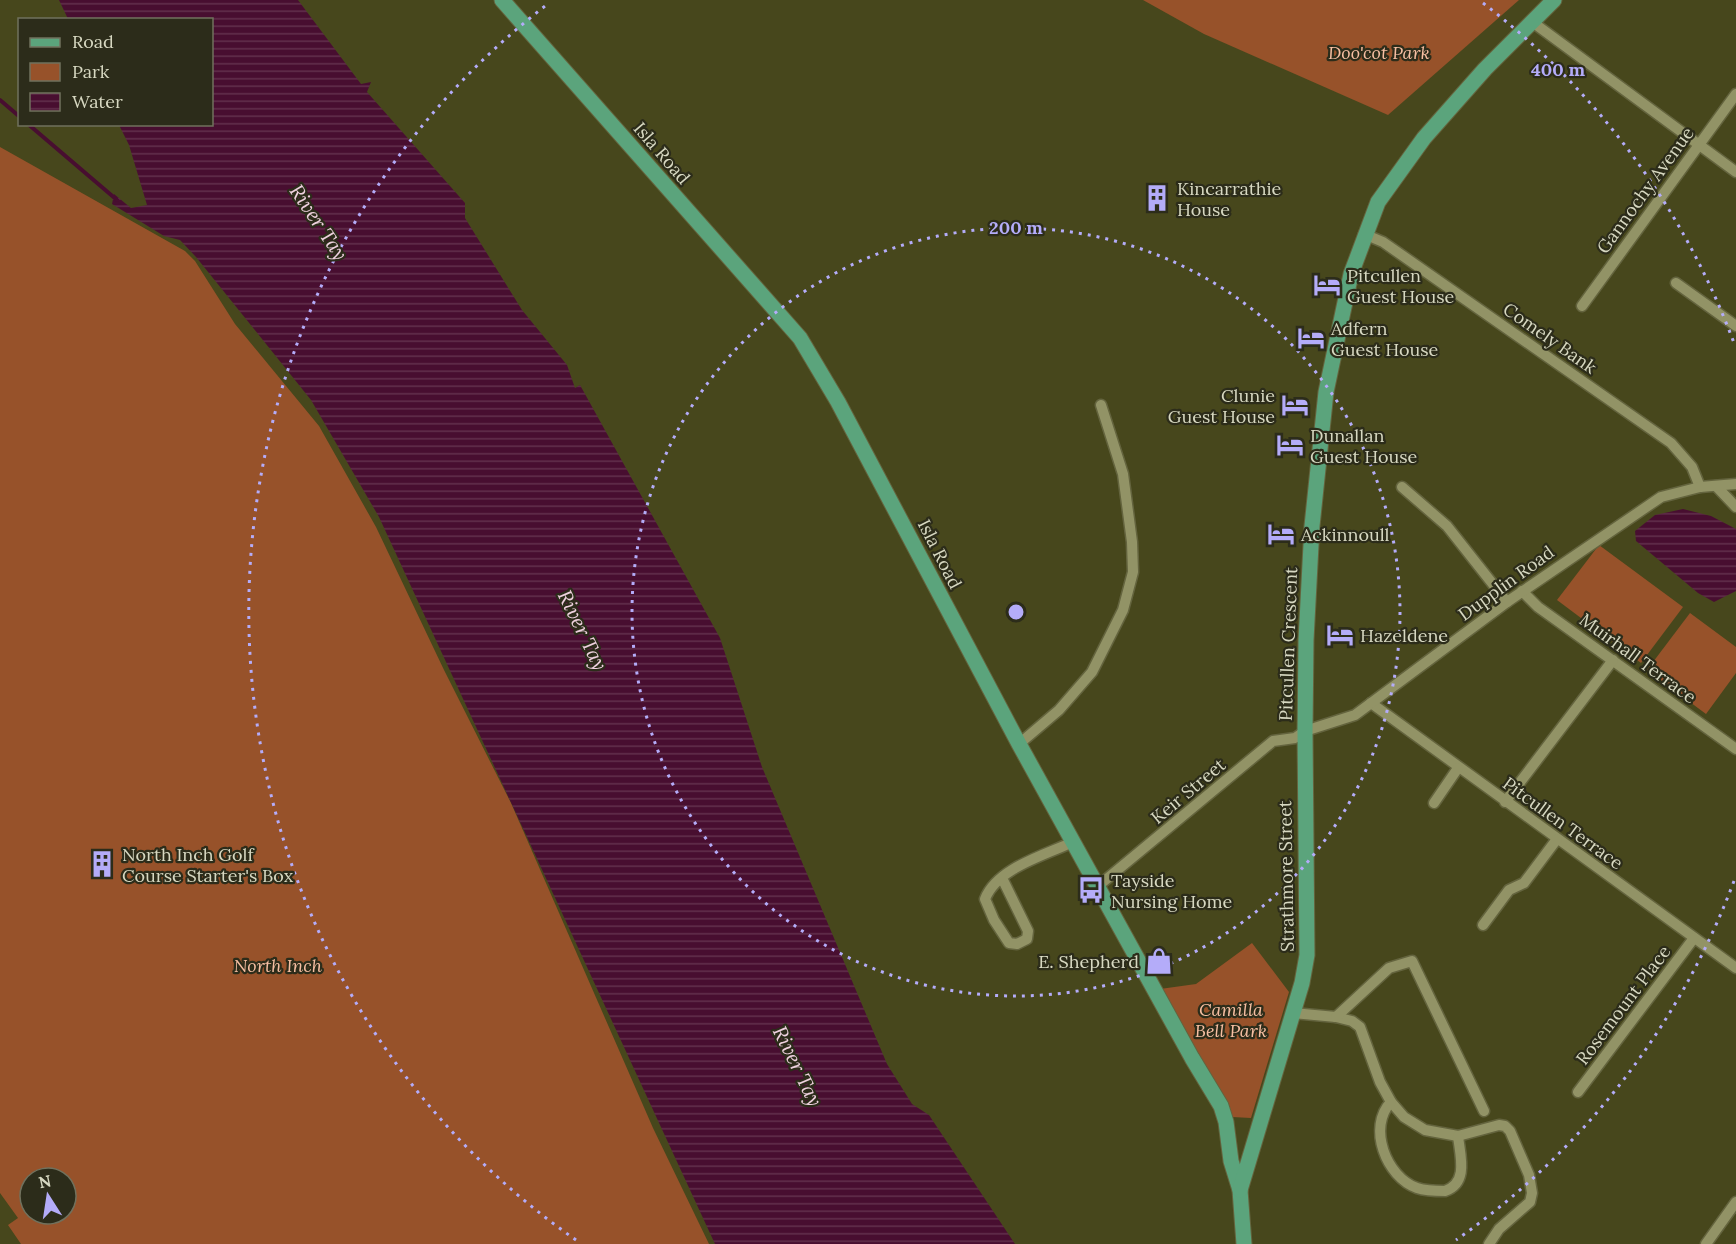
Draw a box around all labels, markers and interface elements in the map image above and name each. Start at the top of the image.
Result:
legend [18,18,213,126]
text: Road [72,30,114,53]
park label: Doo'cot Park [1328,41,1430,64]
text: 400 m [1531,58,1585,81]
text: Park [72,60,110,83]
text: Water [72,90,123,113]
street label: Isla Road [629,117,695,189]
street label: Gannochy Avenue [1591,122,1699,258]
place label: Kincarrathie House [1177,177,1282,221]
water label: River Tay [285,179,353,265]
building icon: Kincarrathie House [1142,183,1172,213]
text: 200 m [989,216,1043,239]
place label: Pitcullen Guest House [1347,264,1454,308]
hotel icon: Pitcullen Guest House [1312,270,1342,300]
street label: Comely Bank [1499,297,1602,379]
place label: Adfern Guest House [1330,317,1438,361]
hotel icon: Adfern Guest House [1296,323,1326,353]
place label: Clunie Guest House [1168,384,1275,428]
hotel icon: Clunie Guest House [1280,390,1310,420]
place label: Dunallan Guest House [1310,424,1417,468]
hotel icon: Dunallan Guest House [1275,430,1305,460]
street label: Isla Road [913,515,967,593]
hotel icon: Ackinnoull [1266,519,1296,549]
place label: Ackinnoull [1300,523,1390,546]
street label: Dupplin Road [1454,540,1559,626]
street label: Pitcullen Crescent [1274,567,1302,721]
water label: River Tay [553,586,613,674]
centre of rings [1006,602,1026,622]
street label: Muirhall Terrace [1575,608,1701,708]
hotel icon: Hazeldene [1325,620,1355,650]
place label: Hazeldene [1360,624,1448,647]
street label: Keir Street [1146,753,1230,829]
street label: Pitcullen Terrace [1498,772,1628,875]
street label: Strathmore Street [1273,800,1299,952]
place label: North Inch Golf Course Starter's Box [122,843,294,887]
building icon: North Inch Golf Course Starter's Box [87,849,117,879]
place label: Tayside Nursing Home [1111,869,1233,913]
bus stop icon: Tayside Nursing Home [1076,875,1106,905]
street label: Rosemount Place [1571,940,1676,1069]
shop icon: E. Shepherd [1144,946,1174,976]
place label: E. Shepherd [1038,950,1139,973]
park label: North Inch [234,954,323,977]
park label: Camilla Bell Park [1195,998,1267,1042]
water label: River Tay [768,1022,828,1110]
north arrow [18,1166,78,1226]
text: N [37,1170,53,1192]

